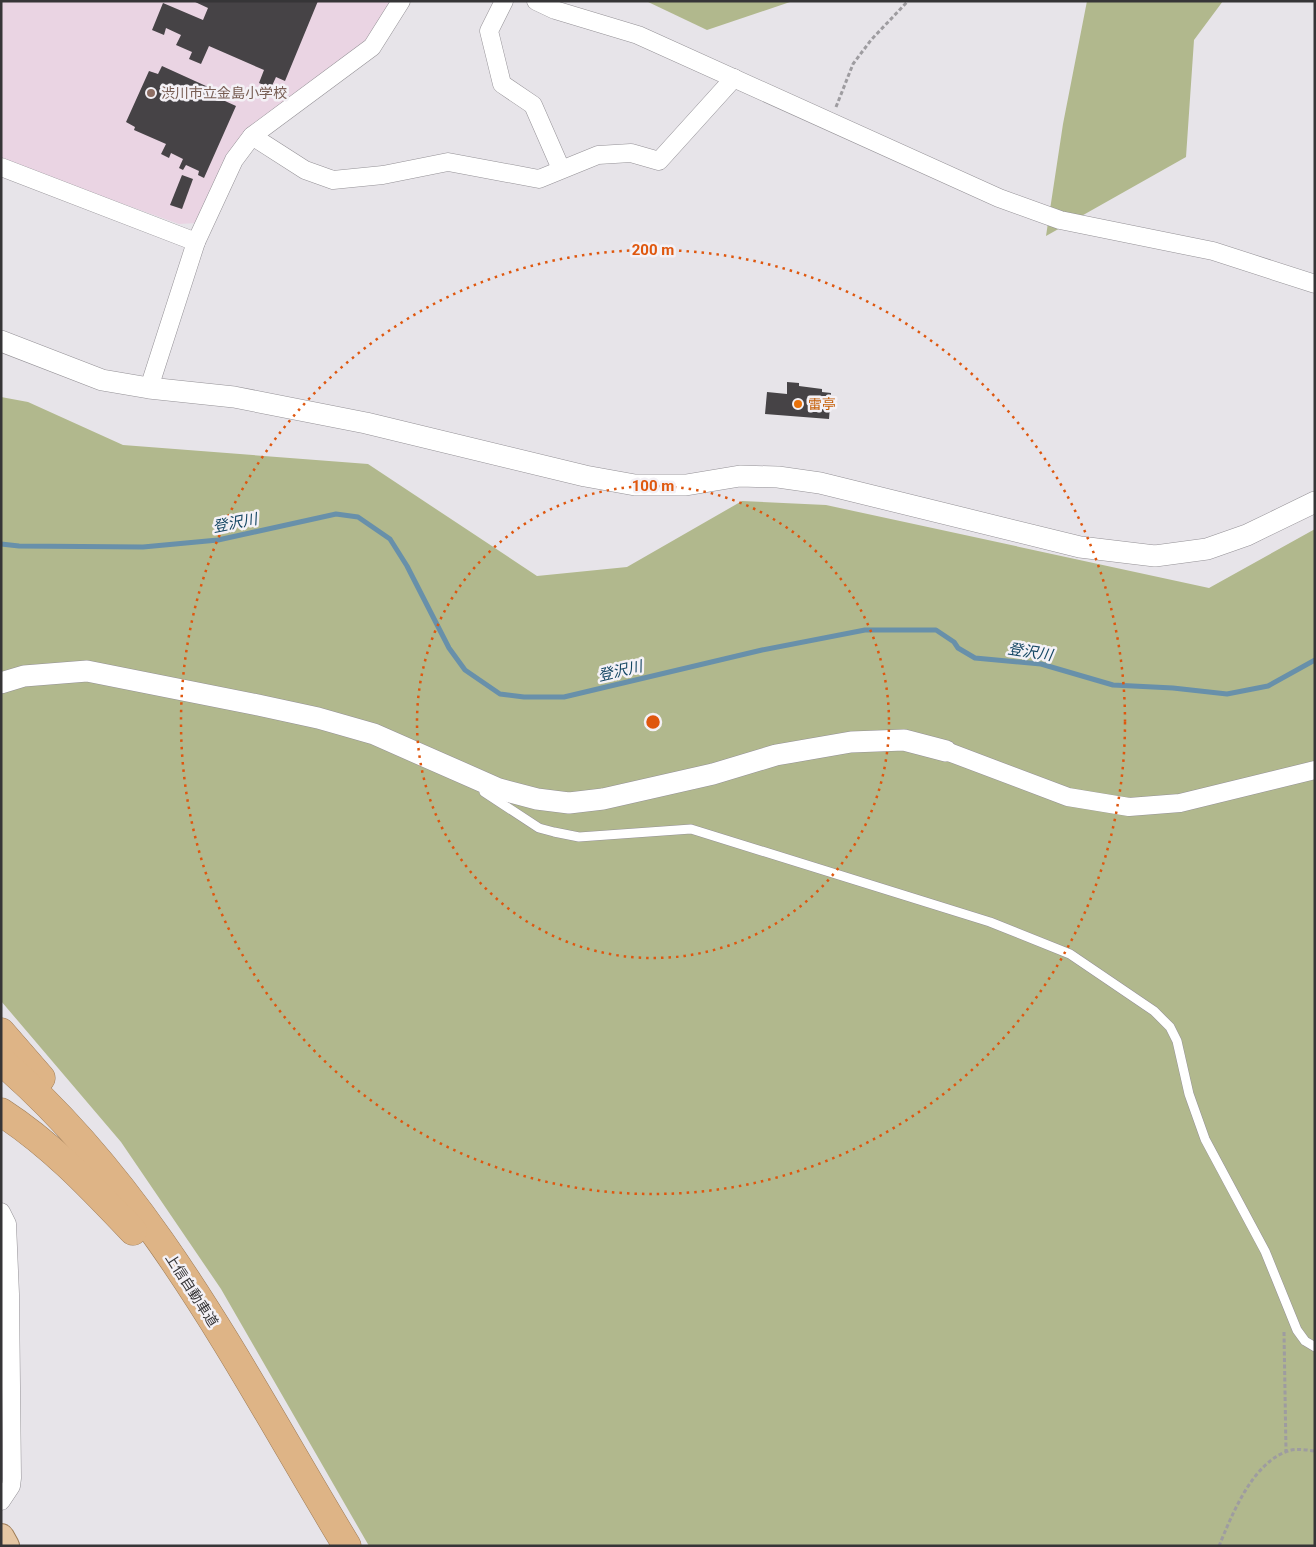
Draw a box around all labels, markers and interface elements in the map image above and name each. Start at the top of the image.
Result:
place label: 渋川市立金島小学校 [161,85,287,101]
marker: 渋川市立金島小学校 [145,87,157,99]
text: 200 m [632,241,674,259]
place label: 雷亭 [808,396,836,412]
marker: 雷亭 [792,398,804,410]
text: 100 m [632,477,674,495]
water label: 登沢川 [211,509,261,536]
water label: 登沢川 [1006,640,1056,665]
water label: 登沢川 [596,657,646,685]
centre of rings [644,713,662,731]
street label: 上信自動車道 [162,1250,222,1330]

